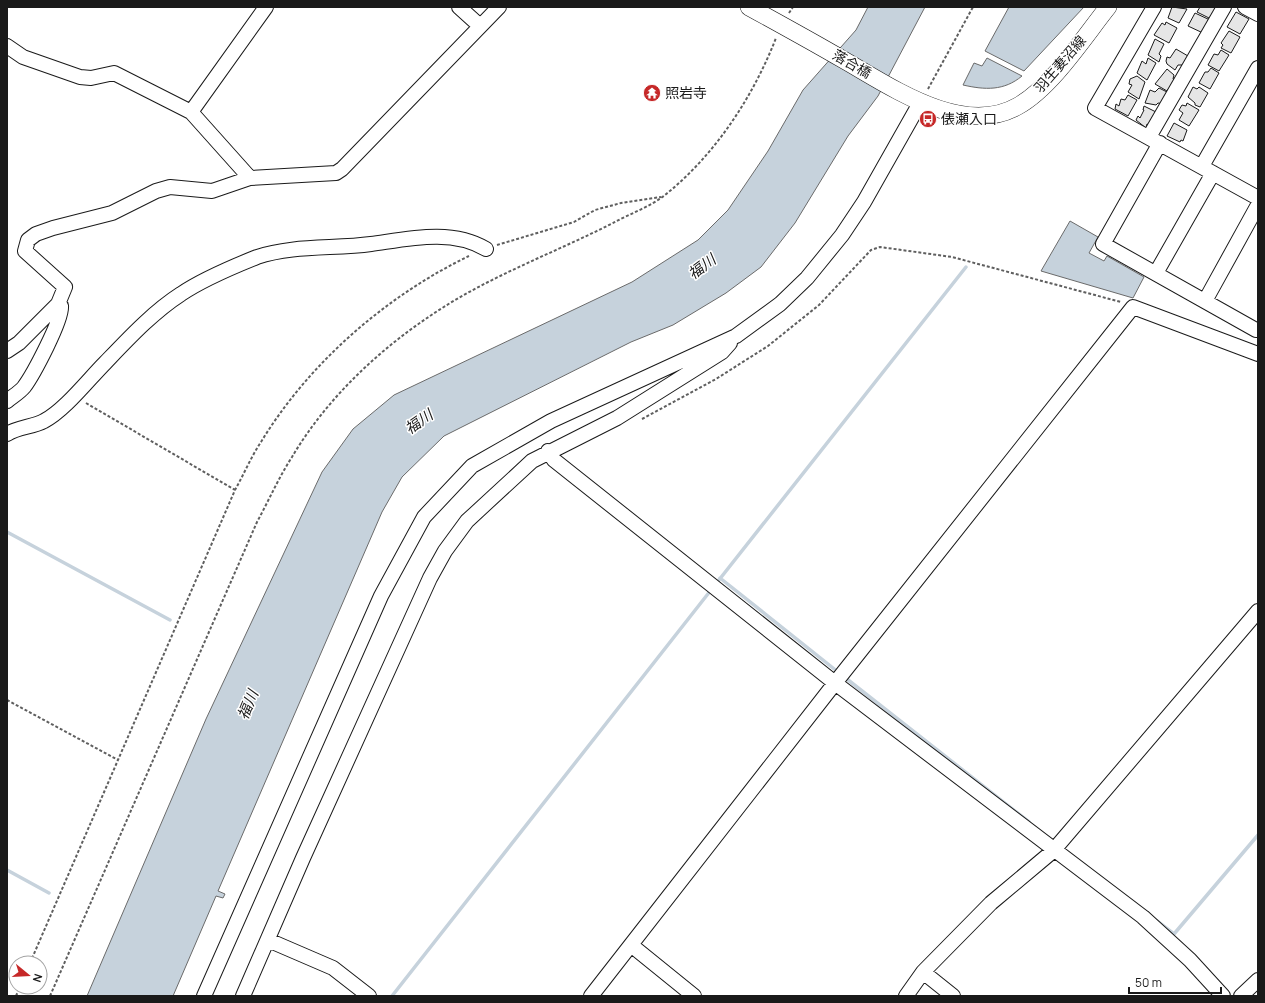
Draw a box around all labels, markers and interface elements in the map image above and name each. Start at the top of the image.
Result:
street label: 羽生妻沼線 [1029,31,1090,96]
street label: 落合橋 [829,45,875,82]
temple icon: 照岩寺 [642,83,662,103]
place label: 照岩寺 [665,83,707,102]
bus stop icon: 俵瀬入口 [918,109,938,129]
place label: 俵瀬入口 [941,109,997,128]
water label: 福川 [683,248,722,284]
water label: 福川 [400,403,439,439]
water label: 福川 [232,685,264,723]
north arrow [8,955,48,995]
scale bar [1129,969,1221,995]
text: N [30,972,46,984]
text: 50 m [1135,974,1162,991]

